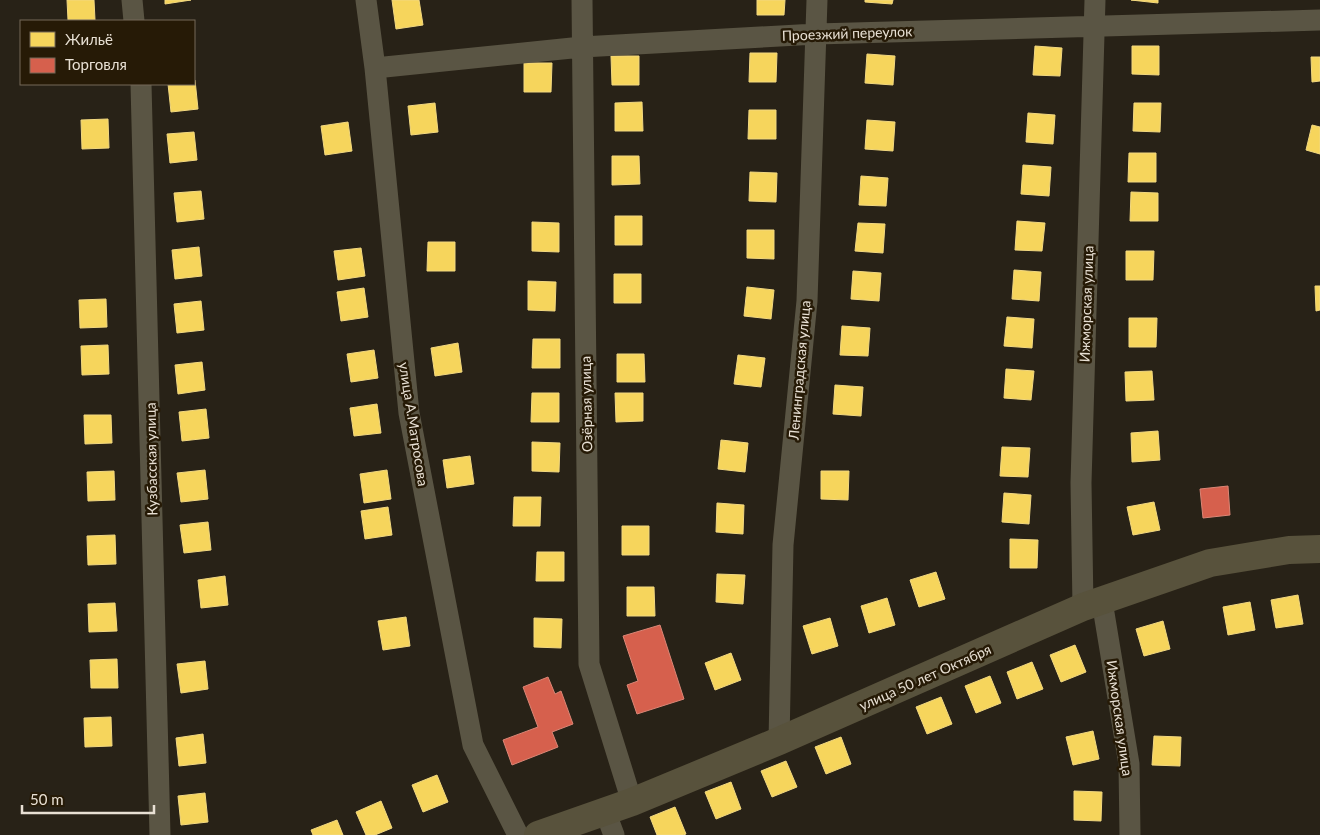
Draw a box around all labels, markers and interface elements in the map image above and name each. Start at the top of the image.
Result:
legend [20,20,195,85]
street label: Проезжий переулок [781,22,913,44]
text: Жильё [65,30,113,48]
text: Торговля [65,55,127,73]
street label: Ижморская улица [1075,245,1097,363]
street label: Ленинградская улица [784,300,814,441]
street label: Озёрная улица [577,356,595,452]
street label: улица А.Матросова [396,361,432,487]
street label: Кузбасская улица [142,402,160,516]
street label: улица 50 лет Октября [856,640,994,714]
street label: Ижморская улица [1103,659,1137,777]
scale bar [22,782,155,814]
text: 50 m [30,790,64,808]

